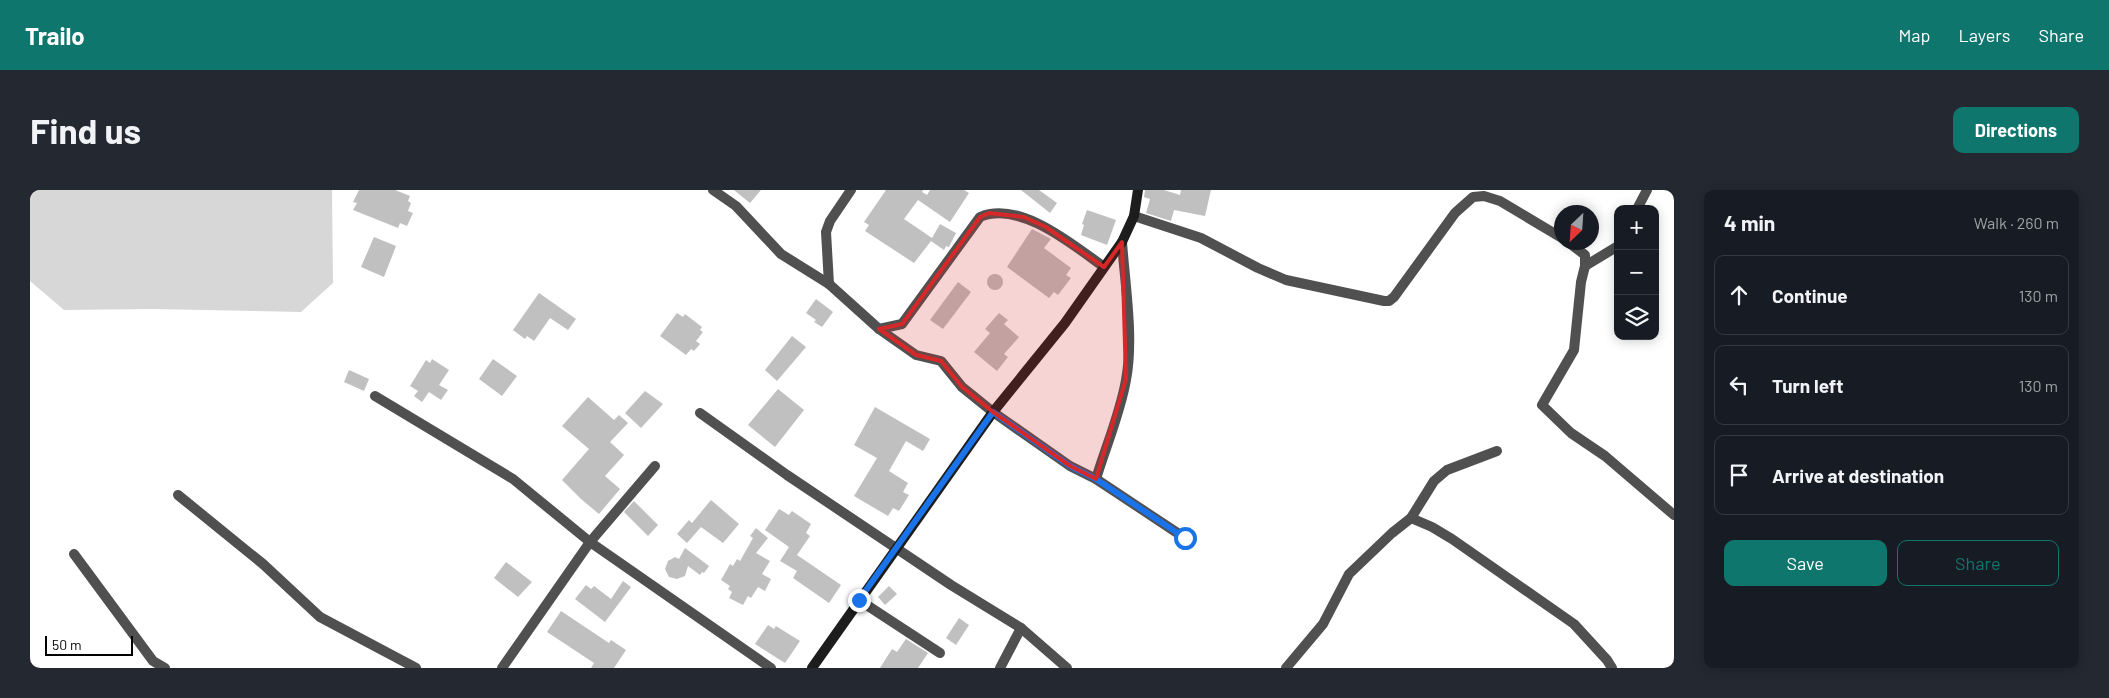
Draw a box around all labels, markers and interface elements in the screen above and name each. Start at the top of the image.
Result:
text: Trailo [25,21,85,50]
text: Map [1898,24,1930,46]
text: Layers [1958,24,2011,46]
text: Share [2039,24,2084,46]
button: Directions [1953,107,2079,153]
text: Find us [30,109,141,151]
north arrow [1554,205,1599,250]
map controls [1614,205,1659,340]
button: + [1614,205,1659,250]
text: 4 min [1724,210,1775,235]
text: Walk · 260 m [1974,213,2059,232]
button: − [1614,250,1659,295]
icon: ahead [1725,281,1753,309]
text: Continue [1772,284,1848,307]
text: 130 m [2019,286,2058,305]
button: layers [1614,295,1659,340]
icon: left [1725,371,1753,399]
text: Turn left [1772,374,1843,397]
text: 130 m [2019,376,2058,395]
icon: arrive [1725,461,1753,489]
text: Arrive at destination [1772,464,1944,487]
route start [1174,527,1197,550]
button: Save [1724,540,1887,586]
button: Share [1897,540,2059,586]
route end [848,589,871,612]
scale bar [45,633,132,656]
text: 50 m [52,636,81,653]

